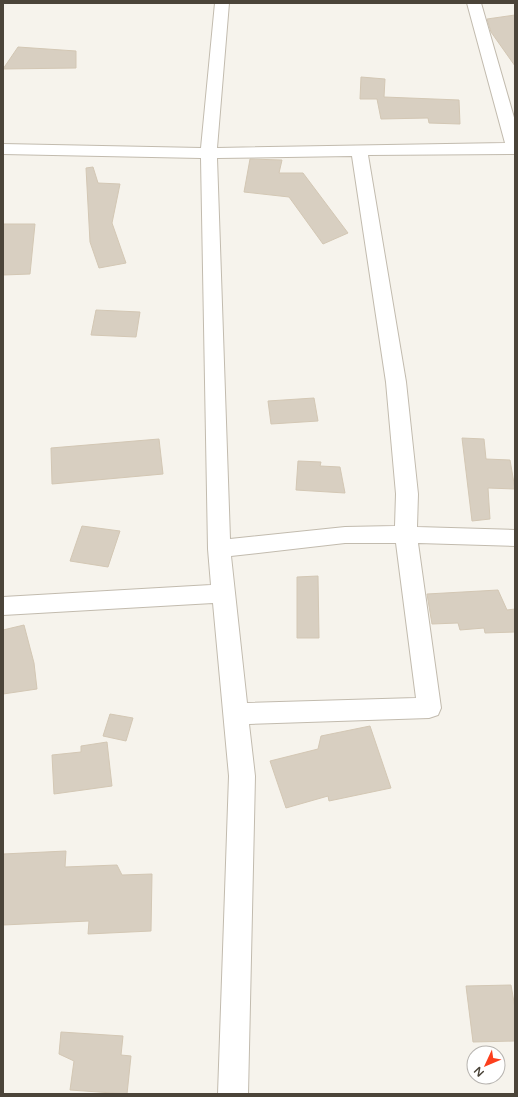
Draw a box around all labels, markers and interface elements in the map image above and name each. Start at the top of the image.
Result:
north arrow [466,1045,506,1085]
text: N [471,1064,487,1079]

